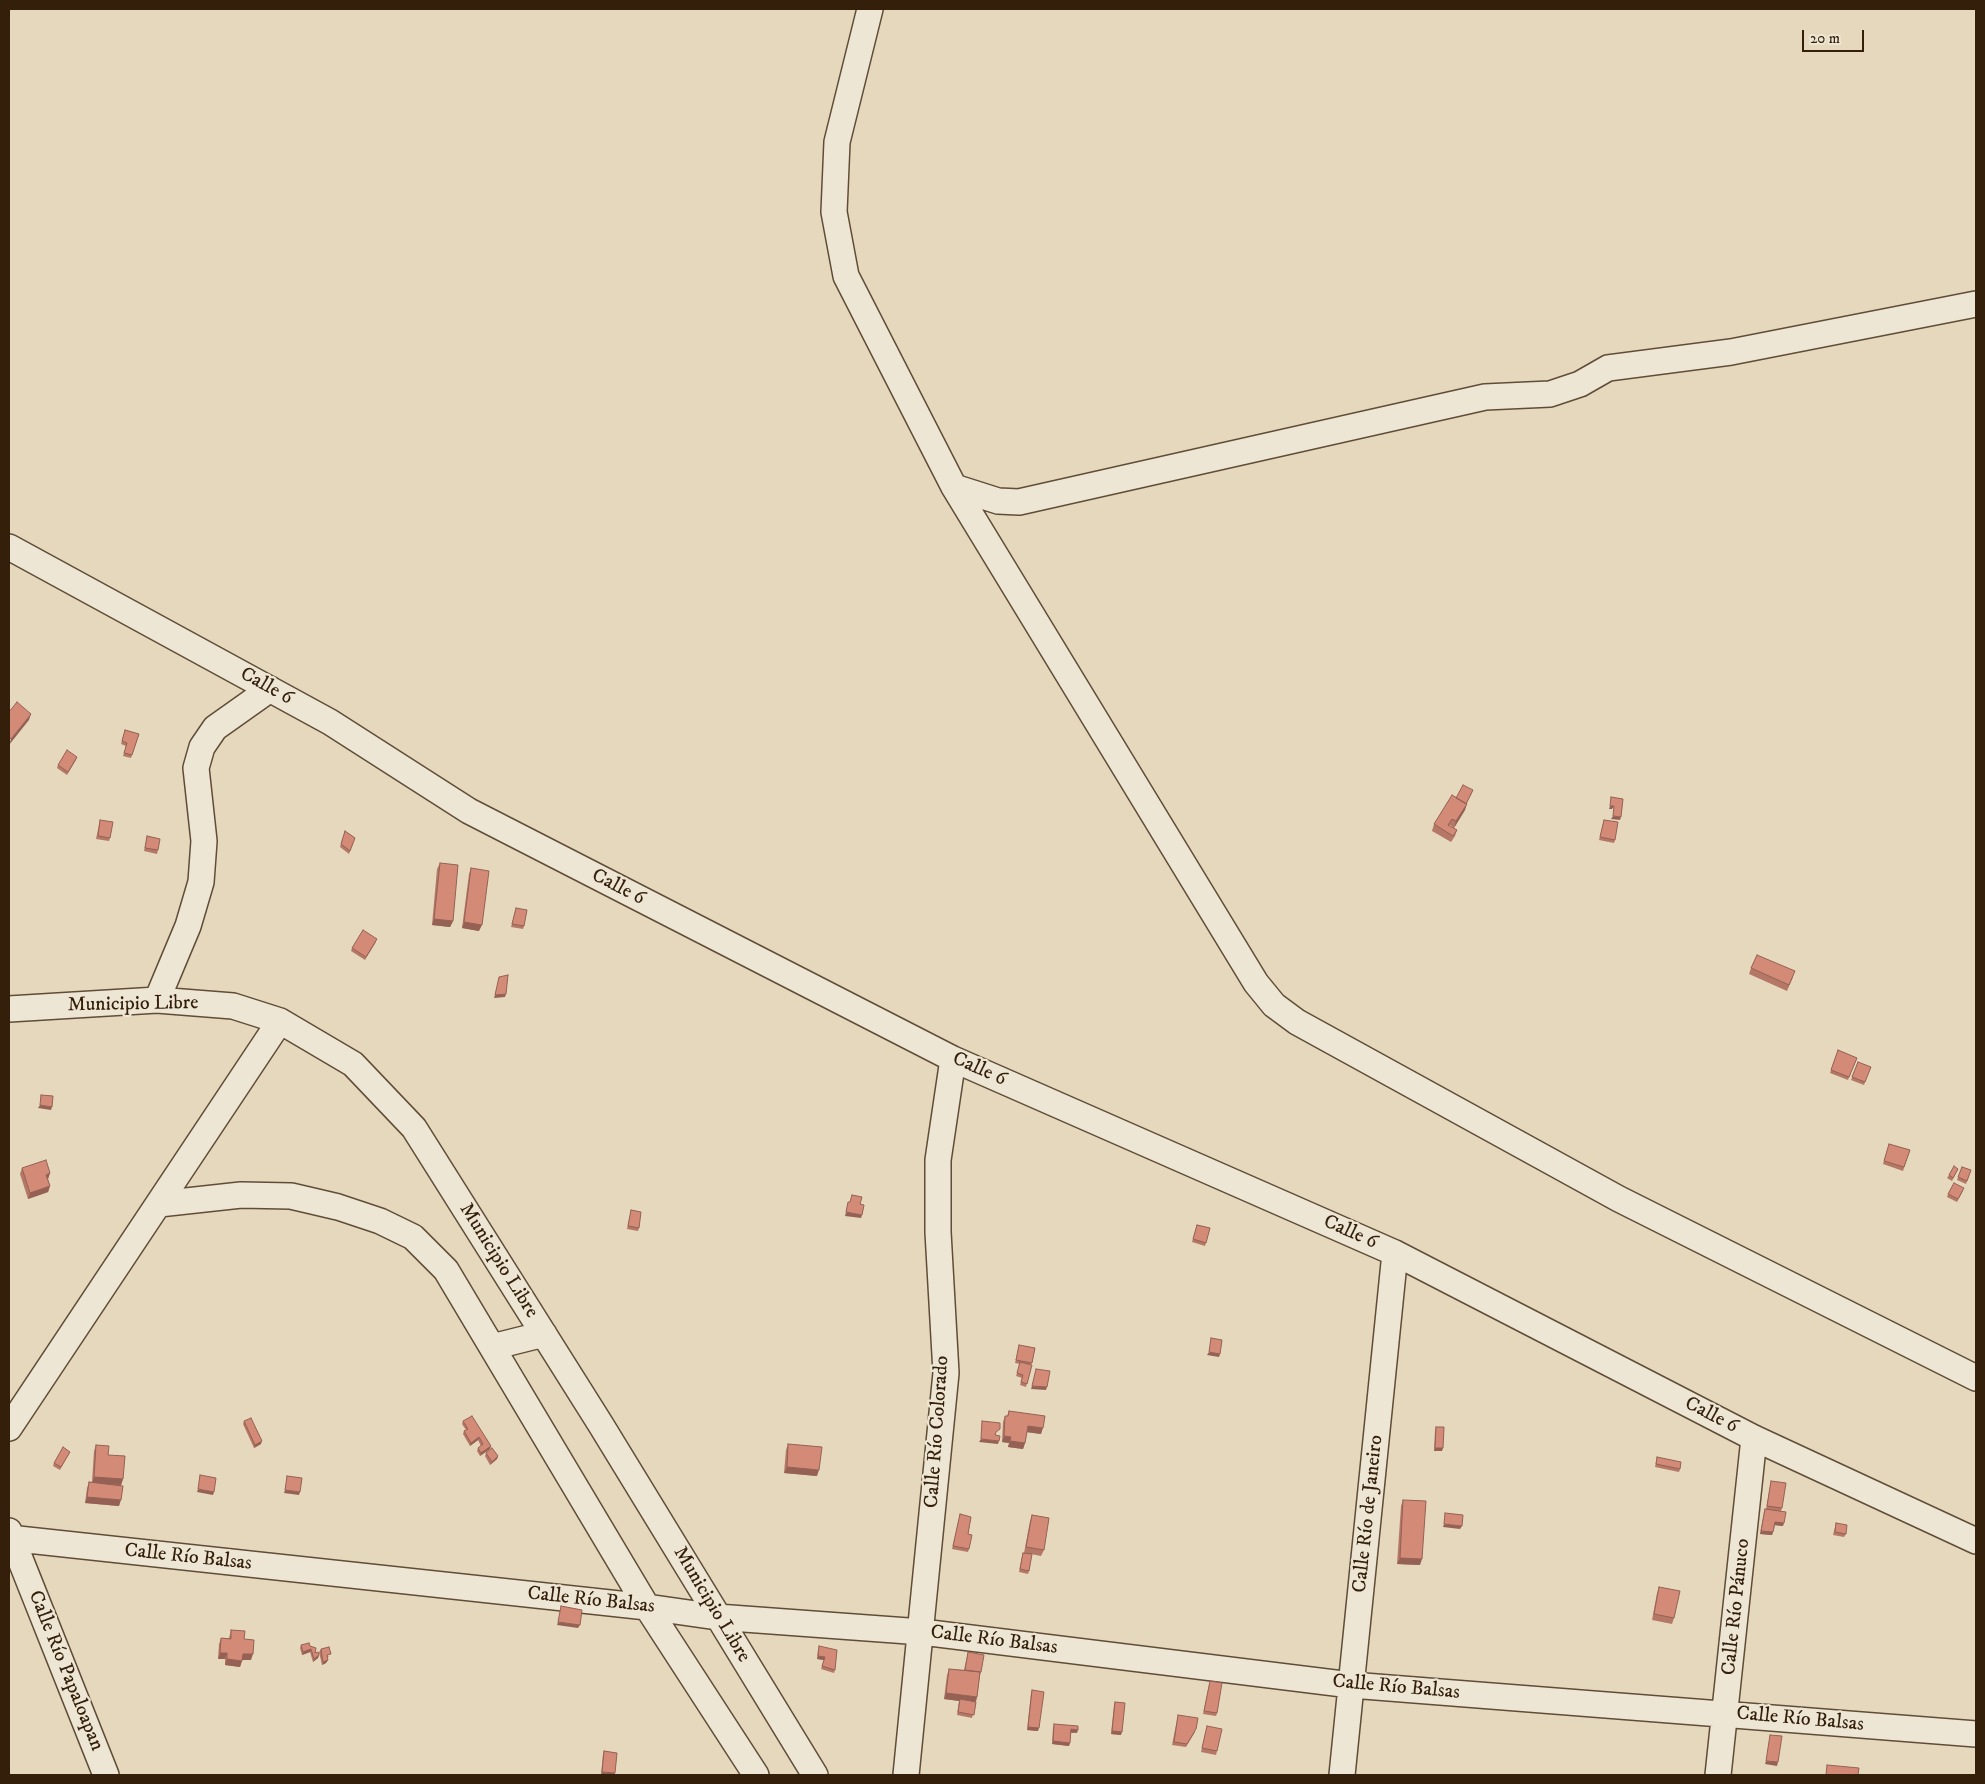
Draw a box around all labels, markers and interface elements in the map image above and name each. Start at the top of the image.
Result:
scale bar [1805,20,1868,52]
text: 20 m [1810,29,1840,48]
street label: Calle 6 [235,663,297,711]
street label: Calle 6 [587,864,649,912]
street label: Municipio Libre [67,992,199,1018]
street label: Calle 6 [948,1048,1010,1092]
street label: Municipio Libre [453,1199,543,1323]
street label: Calle 6 [1319,1211,1381,1255]
street label: Calle Río Colorado [921,1355,955,1509]
street label: Calle 6 [1680,1392,1742,1440]
street label: Calle Río de Janeiro [1349,1434,1389,1594]
street label: Calle Río Pánuco [1718,1538,1756,1676]
street label: Calle Río Balsas [123,1539,253,1577]
street label: Municipio Libre [667,1543,755,1667]
street label: Calle Río Balsas [526,1582,656,1620]
street label: Calle Río Papaloapan [22,1587,108,1755]
street label: Calle Río Balsas [929,1621,1059,1661]
street label: Calle Río Balsas [1331,1670,1461,1706]
street label: Calle Río Balsas [1735,1702,1865,1738]

